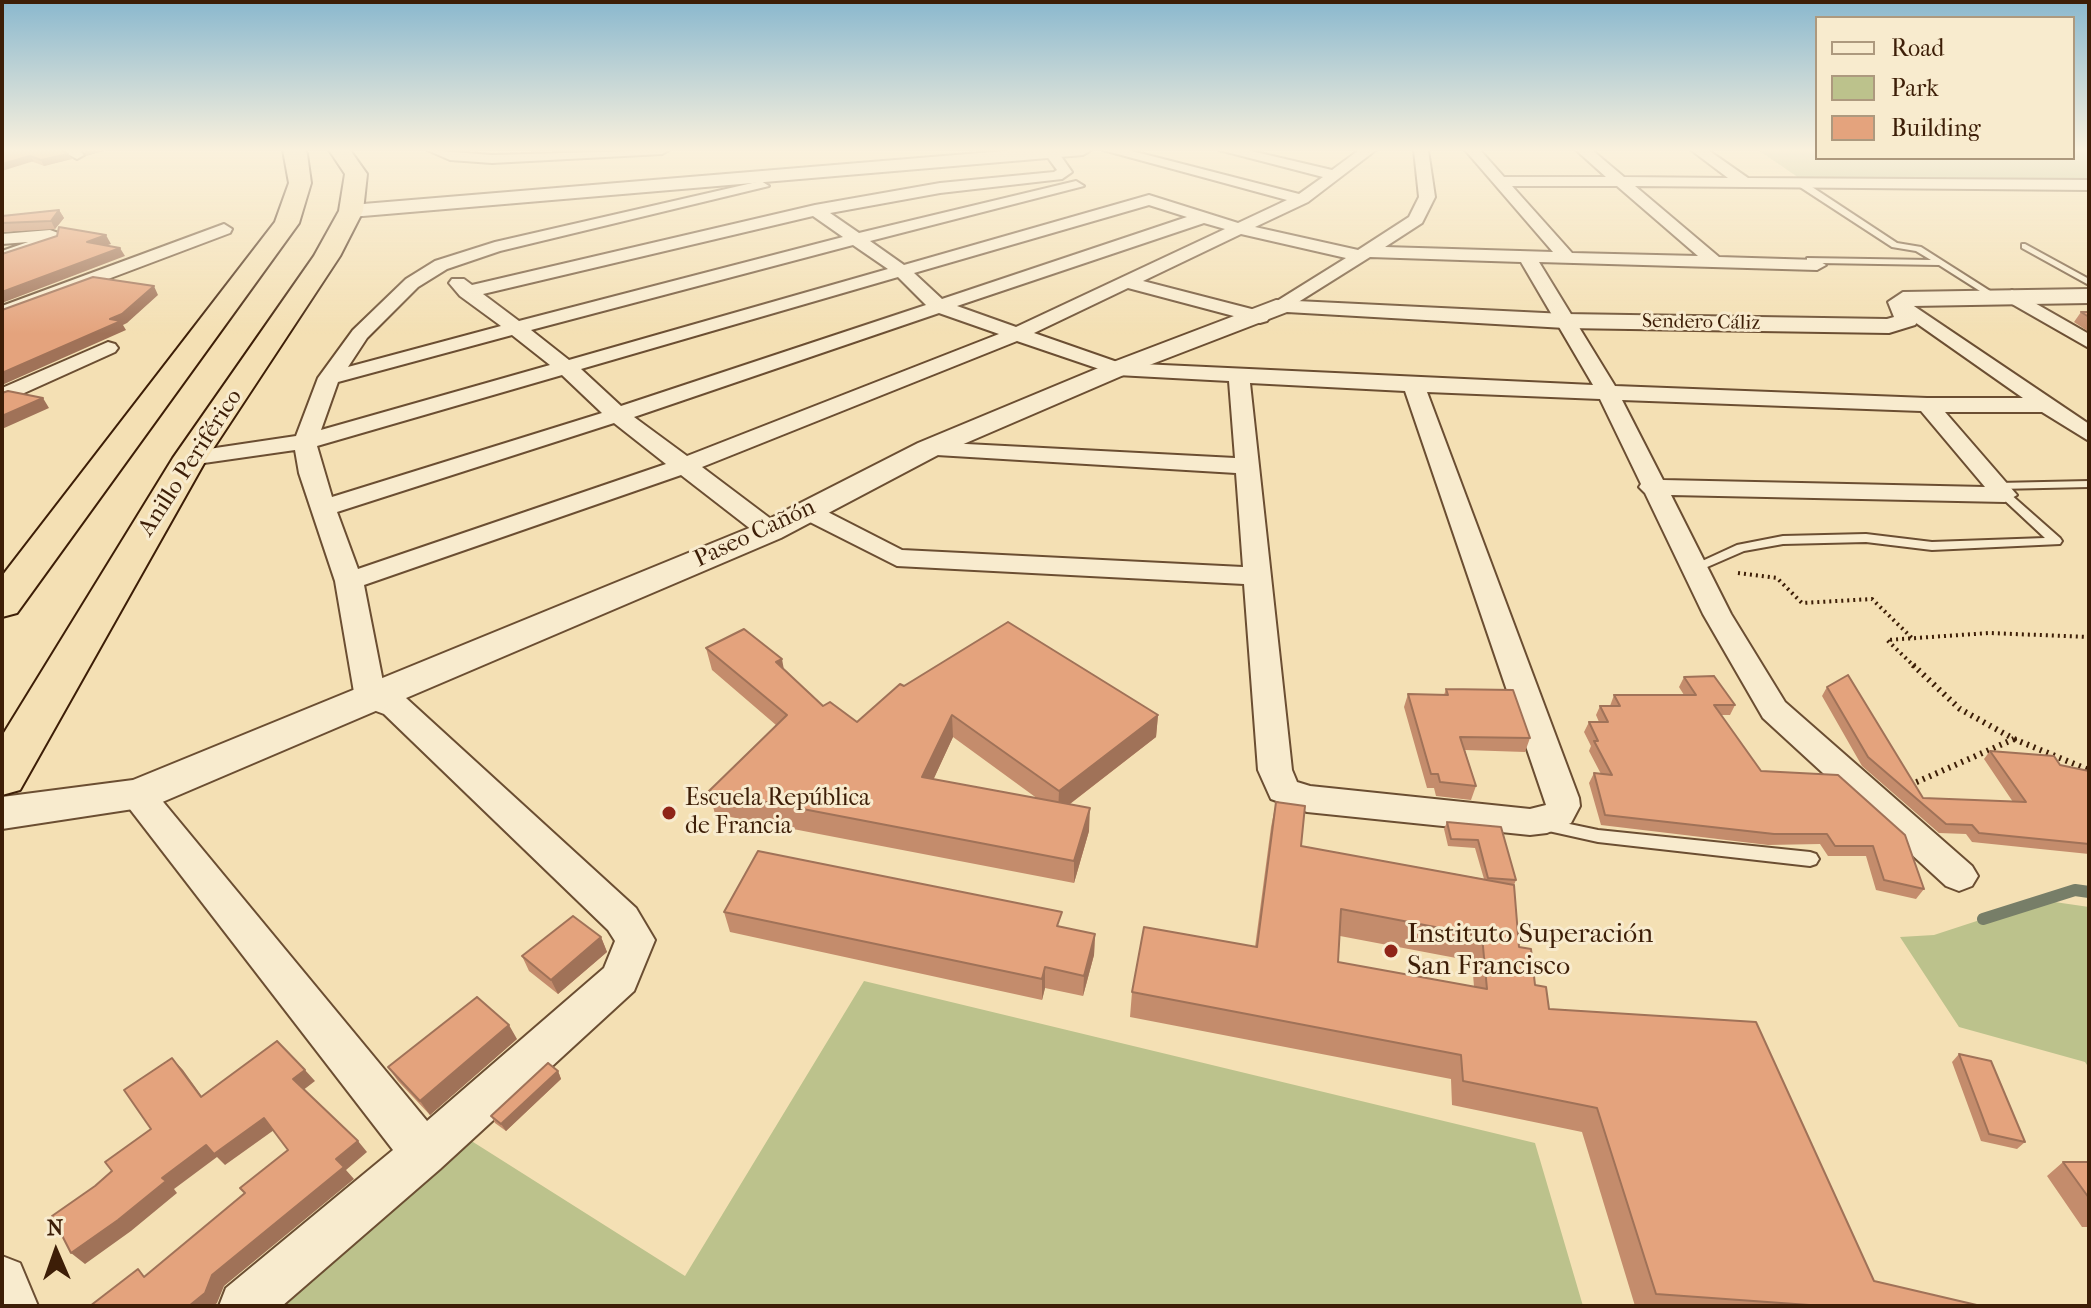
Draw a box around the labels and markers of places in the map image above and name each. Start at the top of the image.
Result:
place label: Escuela República de Francia [685,785,870,841]
marker: Escuela República de Francia [660,804,678,822]
place label: Instituto Superación San Francisco [1407,918,1653,984]
marker: Instituto Superación San Francisco [1382,942,1400,960]

